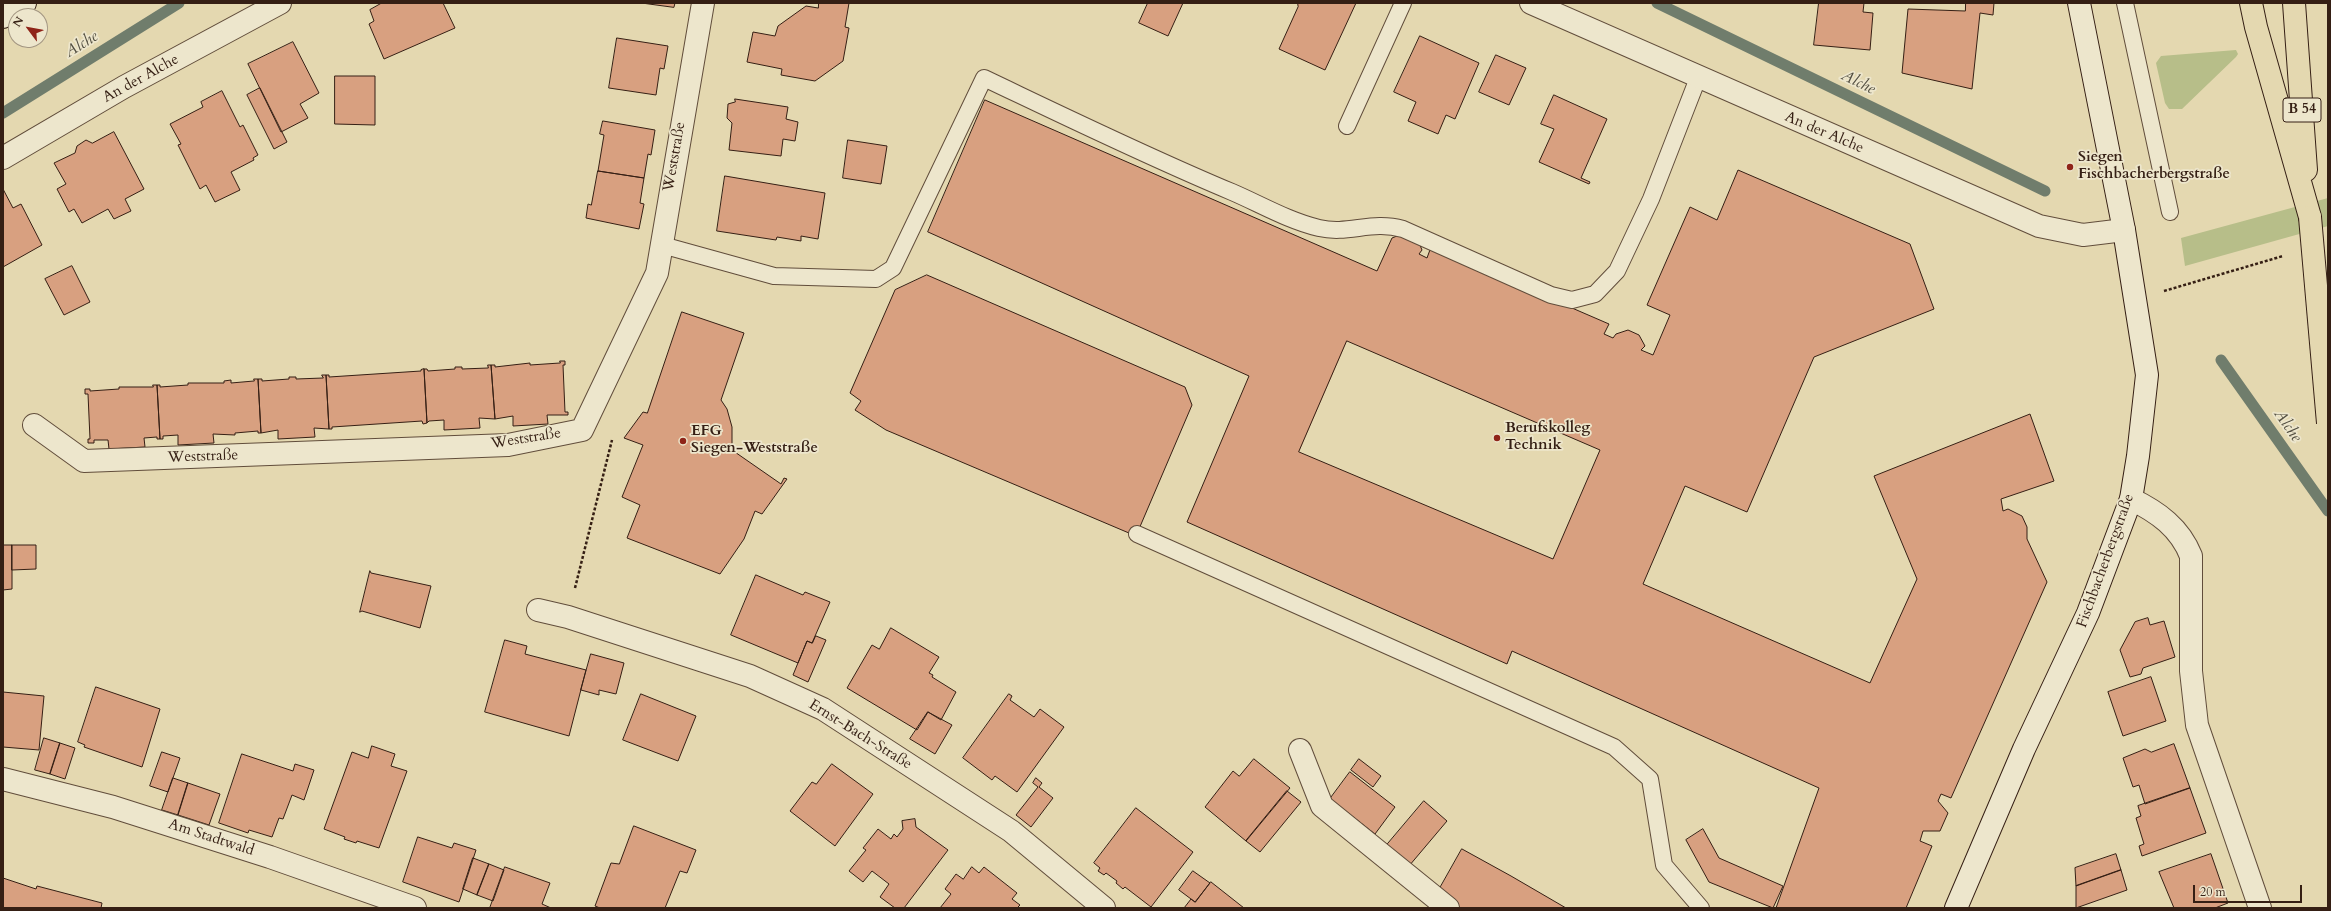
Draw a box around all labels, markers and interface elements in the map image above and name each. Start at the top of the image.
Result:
north arrow [8,8,48,48]
text: N [9,14,27,30]
water label: Alche [62,27,102,63]
street label: An der Alche [100,51,182,107]
water label: Alche [1838,67,1878,99]
road number: B 54 [2283,98,2321,122]
street label: An der Alche [1782,108,1866,158]
street label: Weststraße [660,121,690,193]
place label: Siegen Fischbacherbergstraße [2078,149,2230,184]
marker: Siegen Fischbacherbergstraße [2065,162,2075,172]
water label: Alche [2269,406,2305,446]
place label: Berufskolleg Technik [1505,420,1590,455]
place label: EFG Siegen-Weststraße [691,423,818,458]
street label: Weststraße [490,425,562,453]
marker: Berufskolleg Technik [1492,433,1502,443]
marker: EFG Siegen-Weststraße [678,436,688,446]
street label: Weststraße [167,447,239,467]
street label: Fischbacherbergstraße [2073,492,2139,630]
street label: Ernst-Bach-Straße [805,696,915,774]
street label: Am Stadtwald [166,816,256,860]
scale bar [2195,877,2304,903]
text: 20 m [2200,884,2226,900]

